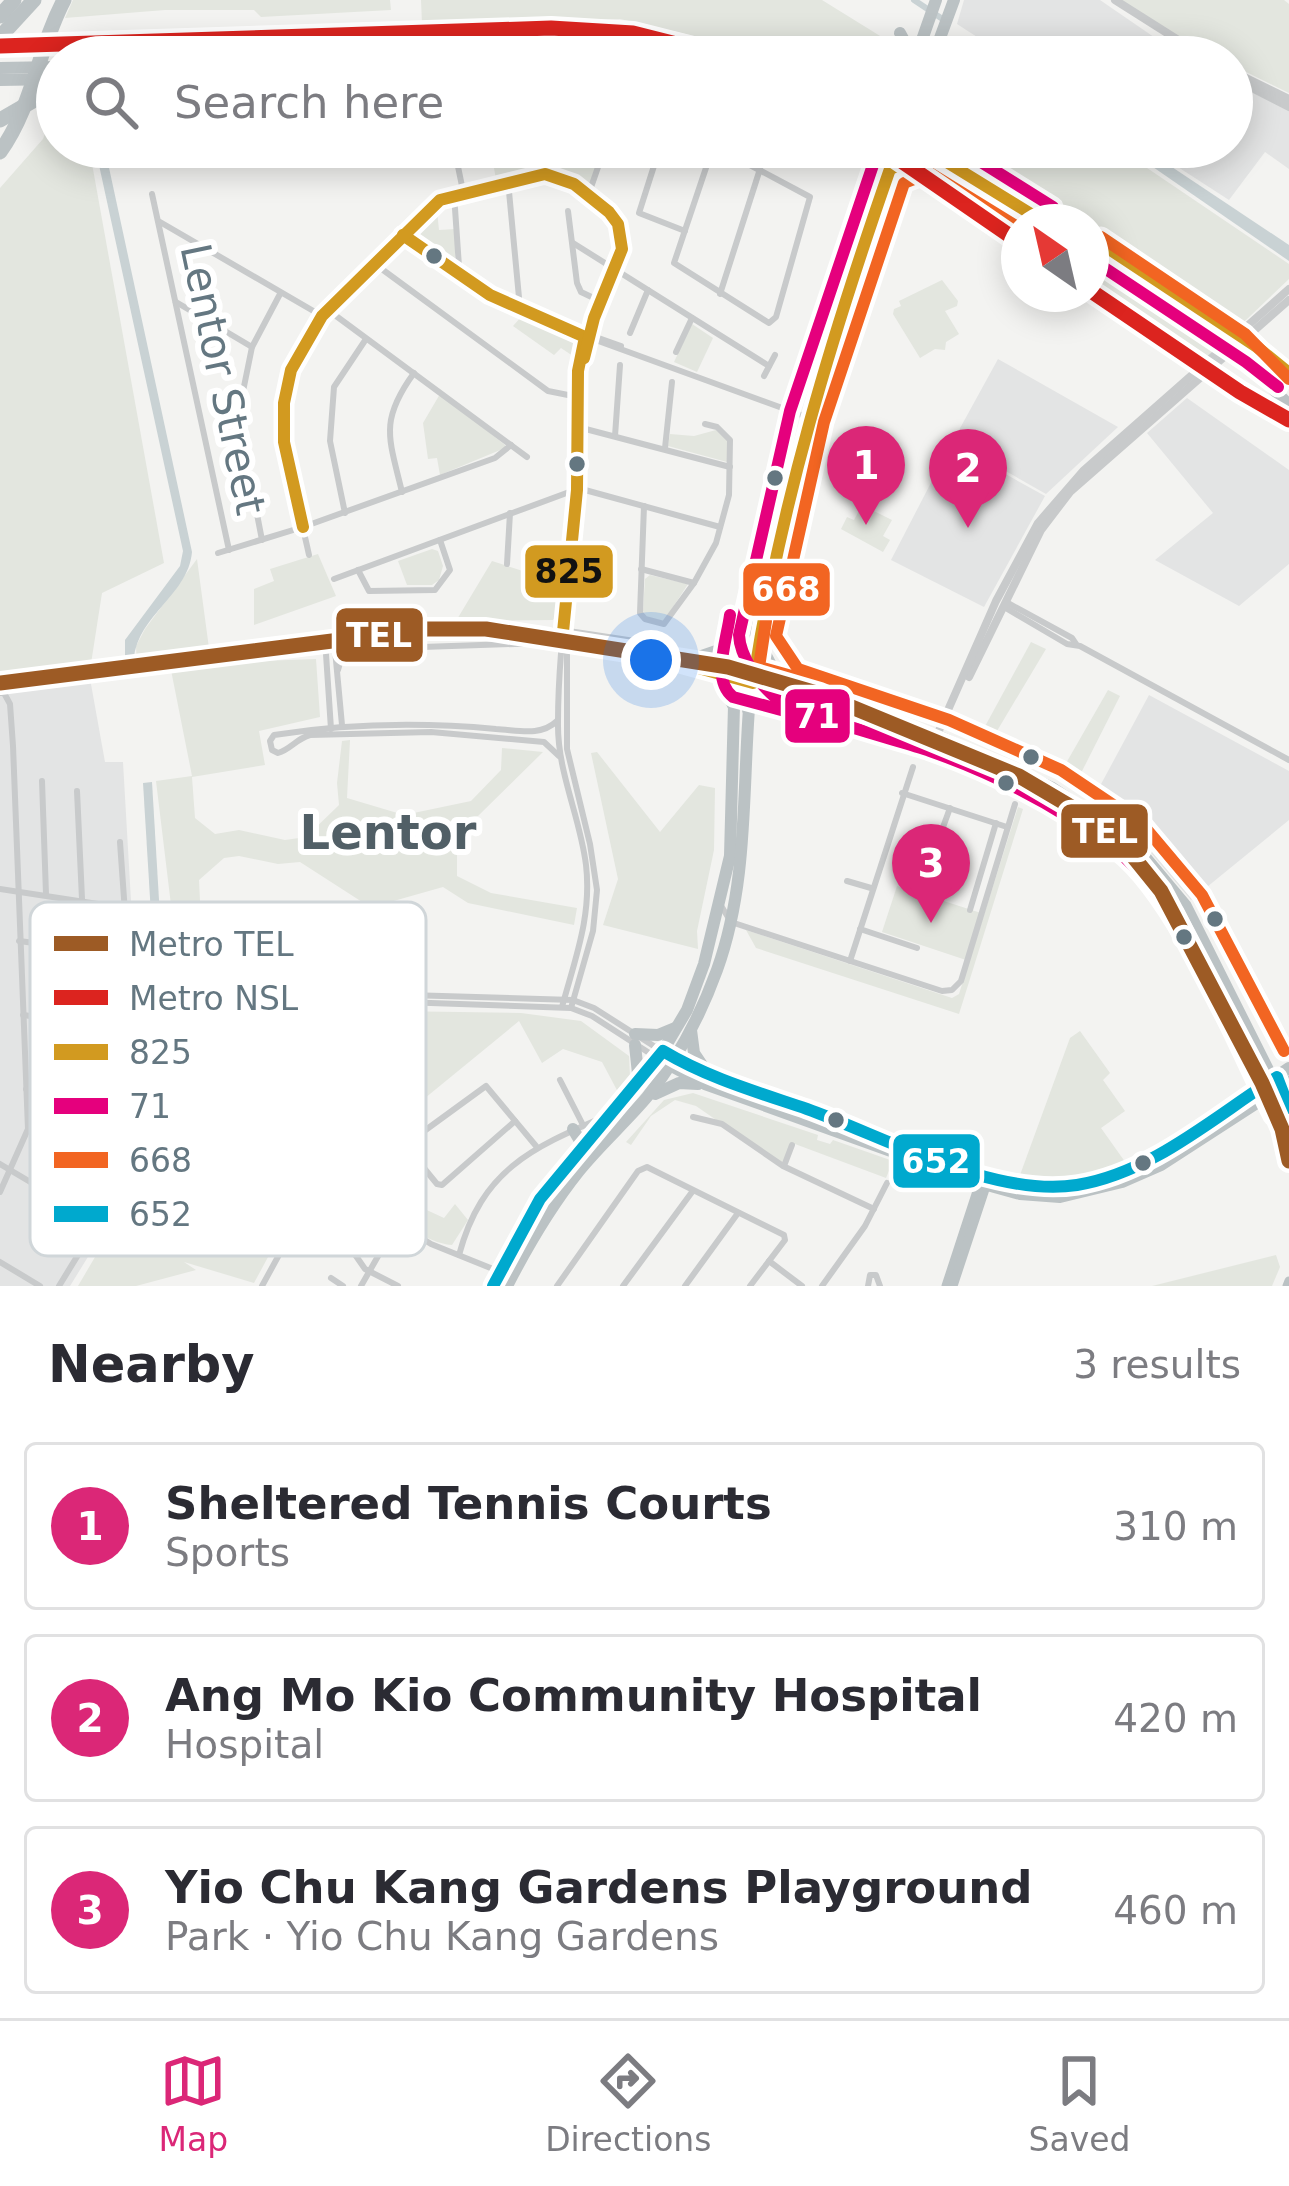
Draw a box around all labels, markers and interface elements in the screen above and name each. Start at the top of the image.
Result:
search box [36,36,1253,168]
icon: search [78,69,144,135]
text: Search here [174,76,444,129]
north arrow [1001,204,1109,312]
street label: Lentor Street [170,239,276,519]
unlabelled marker [423,245,445,267]
pin: 1 [827,426,905,525]
pin: 2 [929,429,1007,528]
unlabelled marker [566,453,588,475]
unlabelled marker [764,467,786,489]
line badge: 825 [523,543,615,600]
text: 825 [535,552,603,591]
line badge: 668 [741,561,832,618]
text: 668 [752,570,820,609]
line badge: TEL [334,606,425,664]
text: TEL [346,616,412,655]
your location [621,630,681,690]
line badge: 71 [783,687,852,745]
text: 71 [794,697,840,736]
unlabelled marker [1020,746,1042,768]
unlabelled marker [995,772,1017,794]
line badge: TEL [1059,802,1150,860]
district label: Lentor [300,804,477,860]
text: TEL [1072,812,1138,851]
pin: 3 [892,824,970,923]
legend [30,902,426,1256]
unlabelled marker [1204,908,1226,930]
text: Metro TEL [129,925,294,964]
unlabelled marker [1173,926,1195,948]
text: Metro NSL [129,979,299,1018]
text: 825 [129,1033,192,1072]
text: 71 [129,1087,171,1126]
unlabelled marker [825,1109,847,1131]
line badge: 652 [891,1132,982,1190]
text: 668 [129,1141,192,1180]
text: 652 [902,1142,970,1181]
unlabelled marker [1132,1152,1154,1174]
text: 652 [129,1195,192,1234]
text: Nearby [48,1335,255,1394]
text: 3 results [1073,1342,1241,1387]
text: Sheltered Tennis Courts [165,1477,772,1530]
text: 1 [76,1504,104,1549]
text: 310 m [1113,1504,1238,1549]
text: Sports [165,1530,290,1575]
text: Ang Mo Kio Community Hospital [165,1669,982,1722]
text: 2 [76,1696,104,1741]
text: 420 m [1113,1696,1238,1741]
text: Hospital [165,1722,324,1767]
text: Yio Chu Kang Gardens Playground [165,1861,1033,1914]
text: 3 [76,1888,104,1933]
text: 460 m [1113,1888,1238,1933]
text: Park · Yio Chu Kang Gardens [165,1914,719,1959]
tab: Map [159,2048,228,2159]
tab: Directions [545,2048,711,2159]
tab: Saved [1029,2048,1130,2159]

